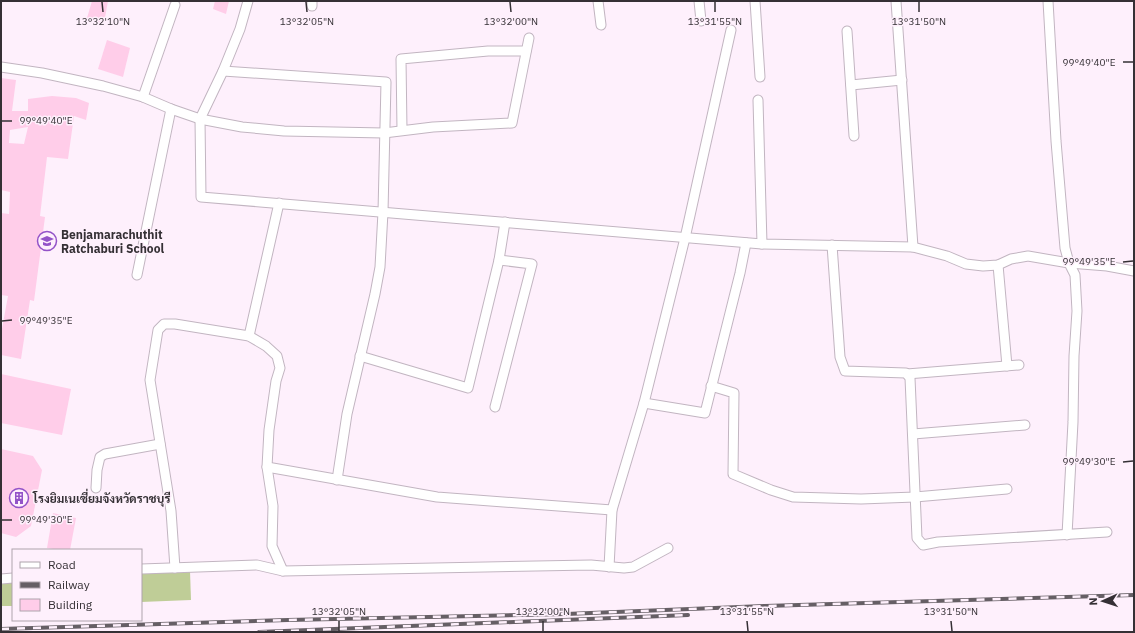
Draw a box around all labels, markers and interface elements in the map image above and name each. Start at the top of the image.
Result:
text: 13°32'10"N [76,15,130,28]
text: 13°32'05"N [280,15,334,28]
text: 13°32'00"N [484,15,538,28]
text: 13°31'55"N [688,15,742,28]
text: 13°31'50"N [892,15,946,28]
text: 99°49'40"E [1062,56,1116,69]
text: 99°49'40"E [19,114,73,127]
place label: Benjamarachuthit Ratchaburi School [61,227,164,256]
school or university icon: Benjamarachuthit Ratchaburi School [36,230,58,252]
text: 99°49'35"E [1062,255,1116,268]
text: 99°49'35"E [19,314,73,327]
text: 99°49'30"E [1062,455,1116,468]
building icon: โรงยิมเนเซี่ยมจังหวัดราชบุรี [8,487,30,509]
place label: โรงยิมเนเซี่ยมจังหวัดราชบุรี [32,488,171,507]
text: 99°49'30"E [19,513,73,526]
legend [12,549,142,621]
text: Road [48,557,76,572]
text: Railway [48,577,90,592]
north arrow [1083,581,1123,621]
text: Building [48,597,93,612]
text: N [1086,597,1100,606]
text: 13°32'05"N [312,605,366,618]
text: 13°32'00"N [516,605,570,618]
text: 13°31'55"N [720,605,774,618]
text: 13°31'50"N [924,605,978,618]

